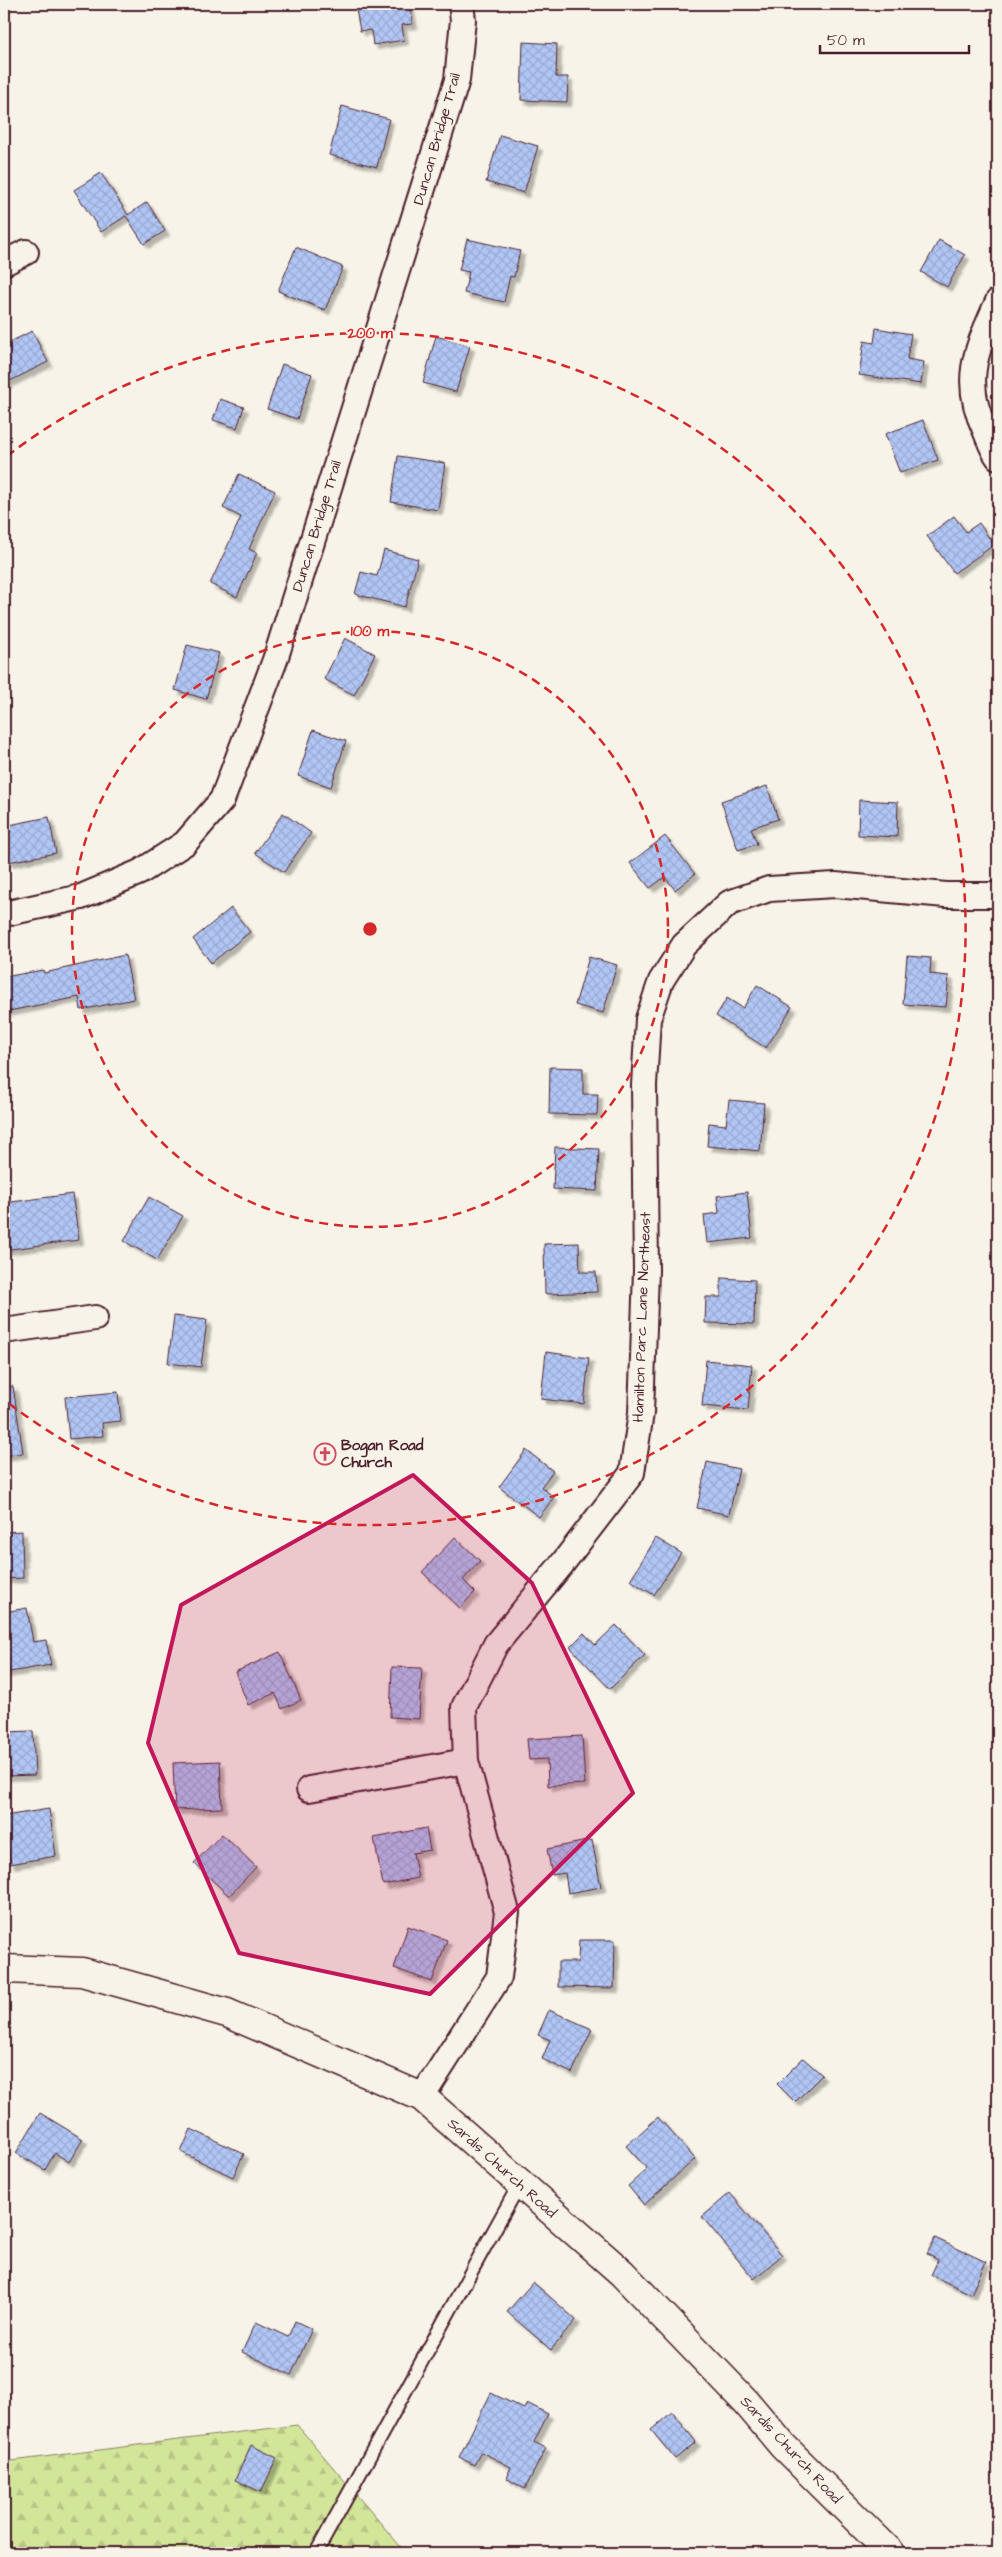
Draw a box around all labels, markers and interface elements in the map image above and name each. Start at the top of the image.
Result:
scale bar [820,22,968,54]
text: 50 m [827,30,865,51]
street label: Duncan Bridge Trail [408,71,467,208]
text: 200 m [346,323,393,344]
street label: Duncan Bridge Trail [287,458,348,594]
text: 100 m [351,621,390,642]
centre of rings [361,920,379,938]
street label: Hamilton Parc Lane Northeast [628,1211,656,1423]
place label: Bogan Road Church [341,1435,424,1473]
church icon: Bogan Road Church [313,1442,337,1466]
street label: Sardis Church Road [443,2113,561,2223]
street label: Sardis Church Road [735,2392,847,2509]

